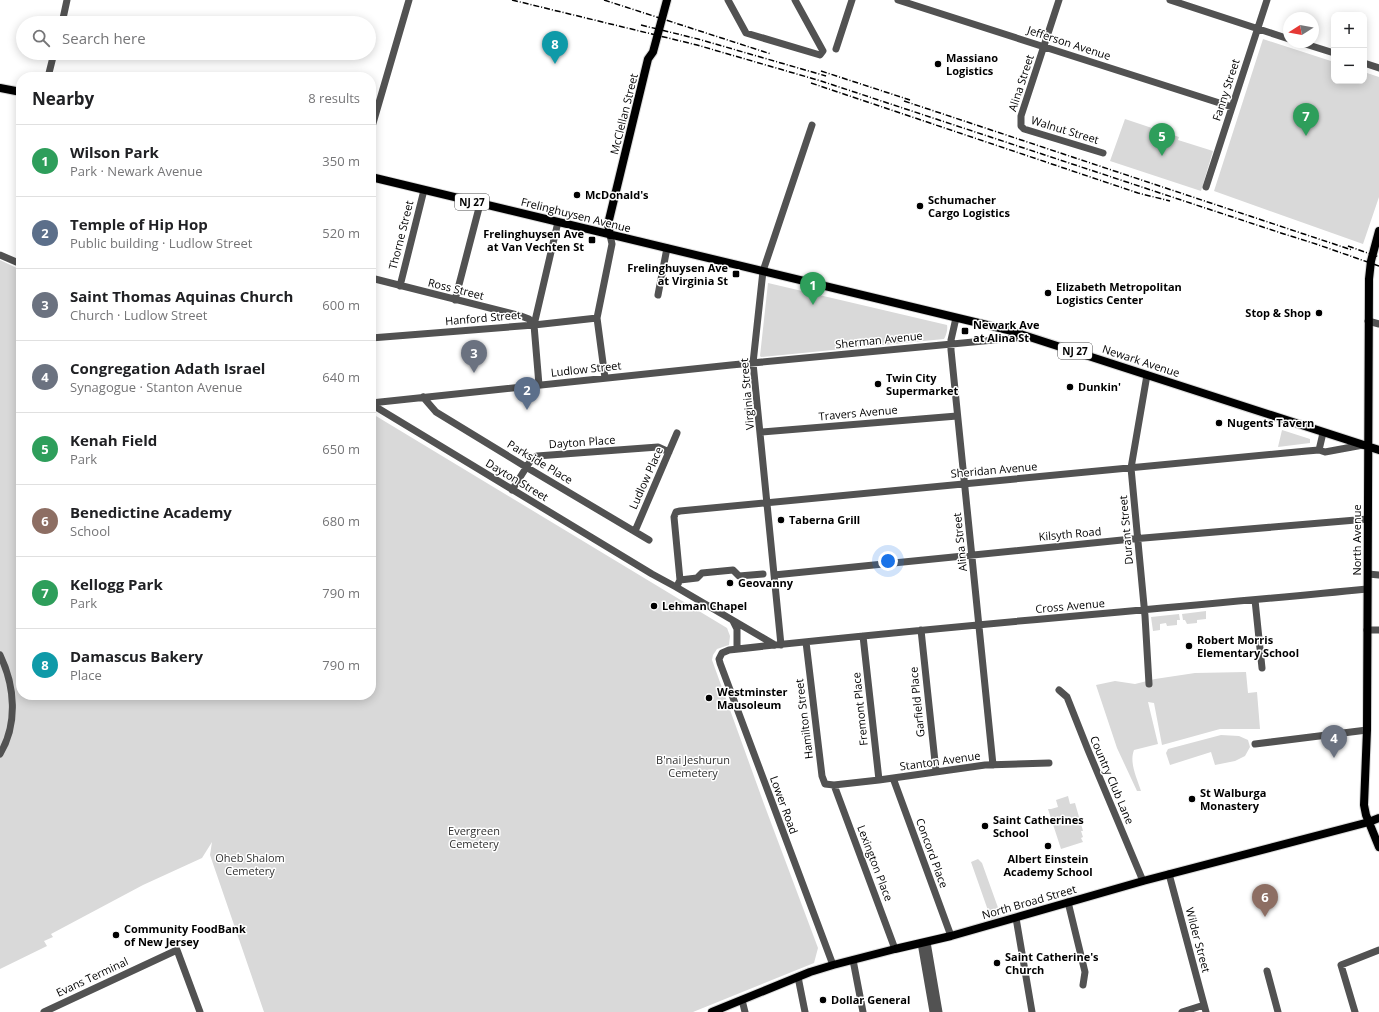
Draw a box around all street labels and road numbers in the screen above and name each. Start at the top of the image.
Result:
street label: Jefferson Avenue [1025,22,1113,63]
street label: Alina Street [1004,52,1037,113]
street label: Fanny Street [1208,57,1243,123]
street label: McClellan Street [606,72,641,156]
street label: Walnut Street [1029,112,1101,147]
road number: NJ 27 [455,194,489,210]
street label: Frelinghuysen Avenue [520,194,633,235]
street label: Thorne Street [385,199,416,271]
street label: Ross Street [426,274,486,303]
street label: Hanford Street [444,307,522,328]
street label: Sherman Avenue [835,327,923,352]
street label: Newark Avenue [1101,341,1182,380]
road number: NJ 27 [1058,343,1092,359]
street label: Ludlow Street [550,357,622,380]
street label: Virginia Street [736,358,757,430]
street label: Travers Avenue [818,402,898,423]
street label: Dayton Place [548,432,616,451]
street label: Parkside Place [505,436,576,487]
street label: Ludlow Place [625,444,666,511]
street label: Dayton Street [483,455,551,504]
street label: Sheridan Avenue [950,458,1038,481]
street label: Durant Street [1115,495,1136,565]
street label: North Avenue [1349,504,1364,576]
street label: Alina Street [949,512,970,572]
street label: Kilsyth Road [1038,523,1102,544]
street label: Cross Avenue [1035,595,1105,616]
street label: Garfield Place [905,666,928,738]
street label: Fremont Place [848,672,871,746]
street label: Hamilton Street [791,678,816,760]
street label: Country Club Lane [1087,733,1138,826]
street label: Stanton Avenue [899,747,981,774]
street label: Lower Road [767,774,802,836]
street label: Concord Place [913,816,952,890]
street label: Lexington Place [854,823,897,903]
street label: North Broad Street [980,881,1078,922]
street label: Wilder Street [1183,906,1214,974]
street label: Evans Terminal [53,953,130,1000]

